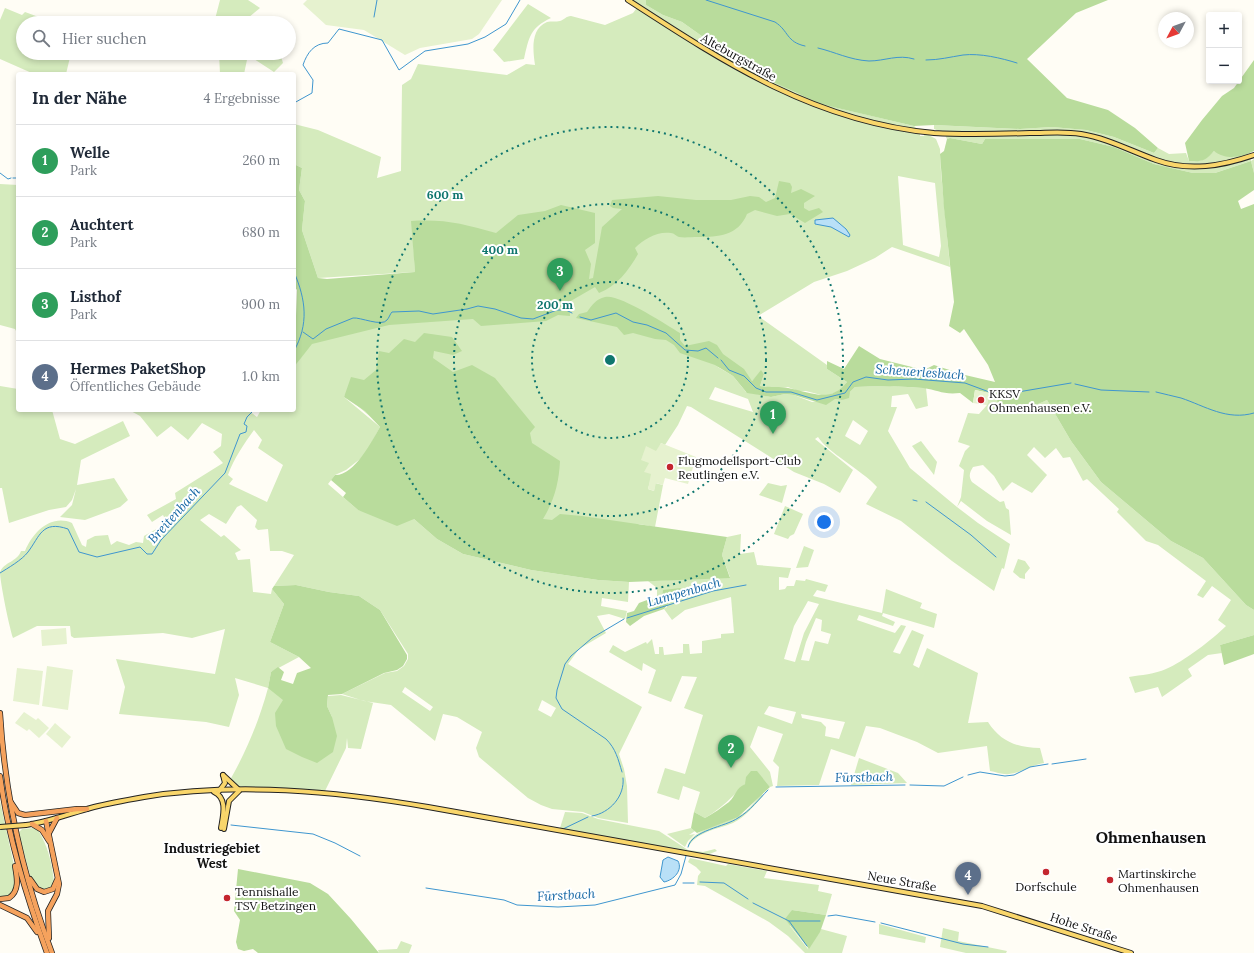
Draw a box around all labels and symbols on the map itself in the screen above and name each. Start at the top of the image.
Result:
north arrow [1158,12,1194,48]
street label: Alteburgstraße [698,30,780,84]
text: 600 m [427,187,463,202]
text: 400 m [482,242,518,257]
pin: 3 [547,258,573,291]
text: 200 m [537,297,573,312]
centre of rings [603,353,617,367]
water label: Scheuerlesbach [875,360,966,384]
place label: KKSV Ohmenhausen e.V. [989,386,1091,415]
marker: KKSV Ohmenhausen e.V. [976,395,986,405]
pin: 1 [760,401,786,434]
place label: Flugmodellsport-Club Reutlingen e.V. [678,453,801,482]
marker: Flugmodellsport-Club Reutlingen e.V. [665,462,675,472]
water label: Breitenbach [144,483,204,547]
your location [814,512,834,532]
water label: Lumpenbach [645,573,723,611]
pin: 2 [718,735,744,768]
water label: Fürstbach [835,768,894,786]
district label: Ohmenhausen [1096,827,1206,847]
district label: Industriegebiet West [164,840,261,872]
pin: 4 [955,862,981,895]
place label: Martinskirche Ohmenhausen [1118,866,1199,895]
marker: Dorfschule [1041,867,1051,877]
street label: Neue Straße [866,868,938,895]
marker: Martinskirche Ohmenhausen [1105,875,1115,885]
place label: Dorfschule [1015,879,1077,894]
place label: Tennishalle TSV Betzingen [235,884,316,913]
water label: Fürstbach [536,885,596,905]
marker: Tennishalle TSV Betzingen [222,893,232,903]
street label: Hohe Straße [1048,909,1120,945]

